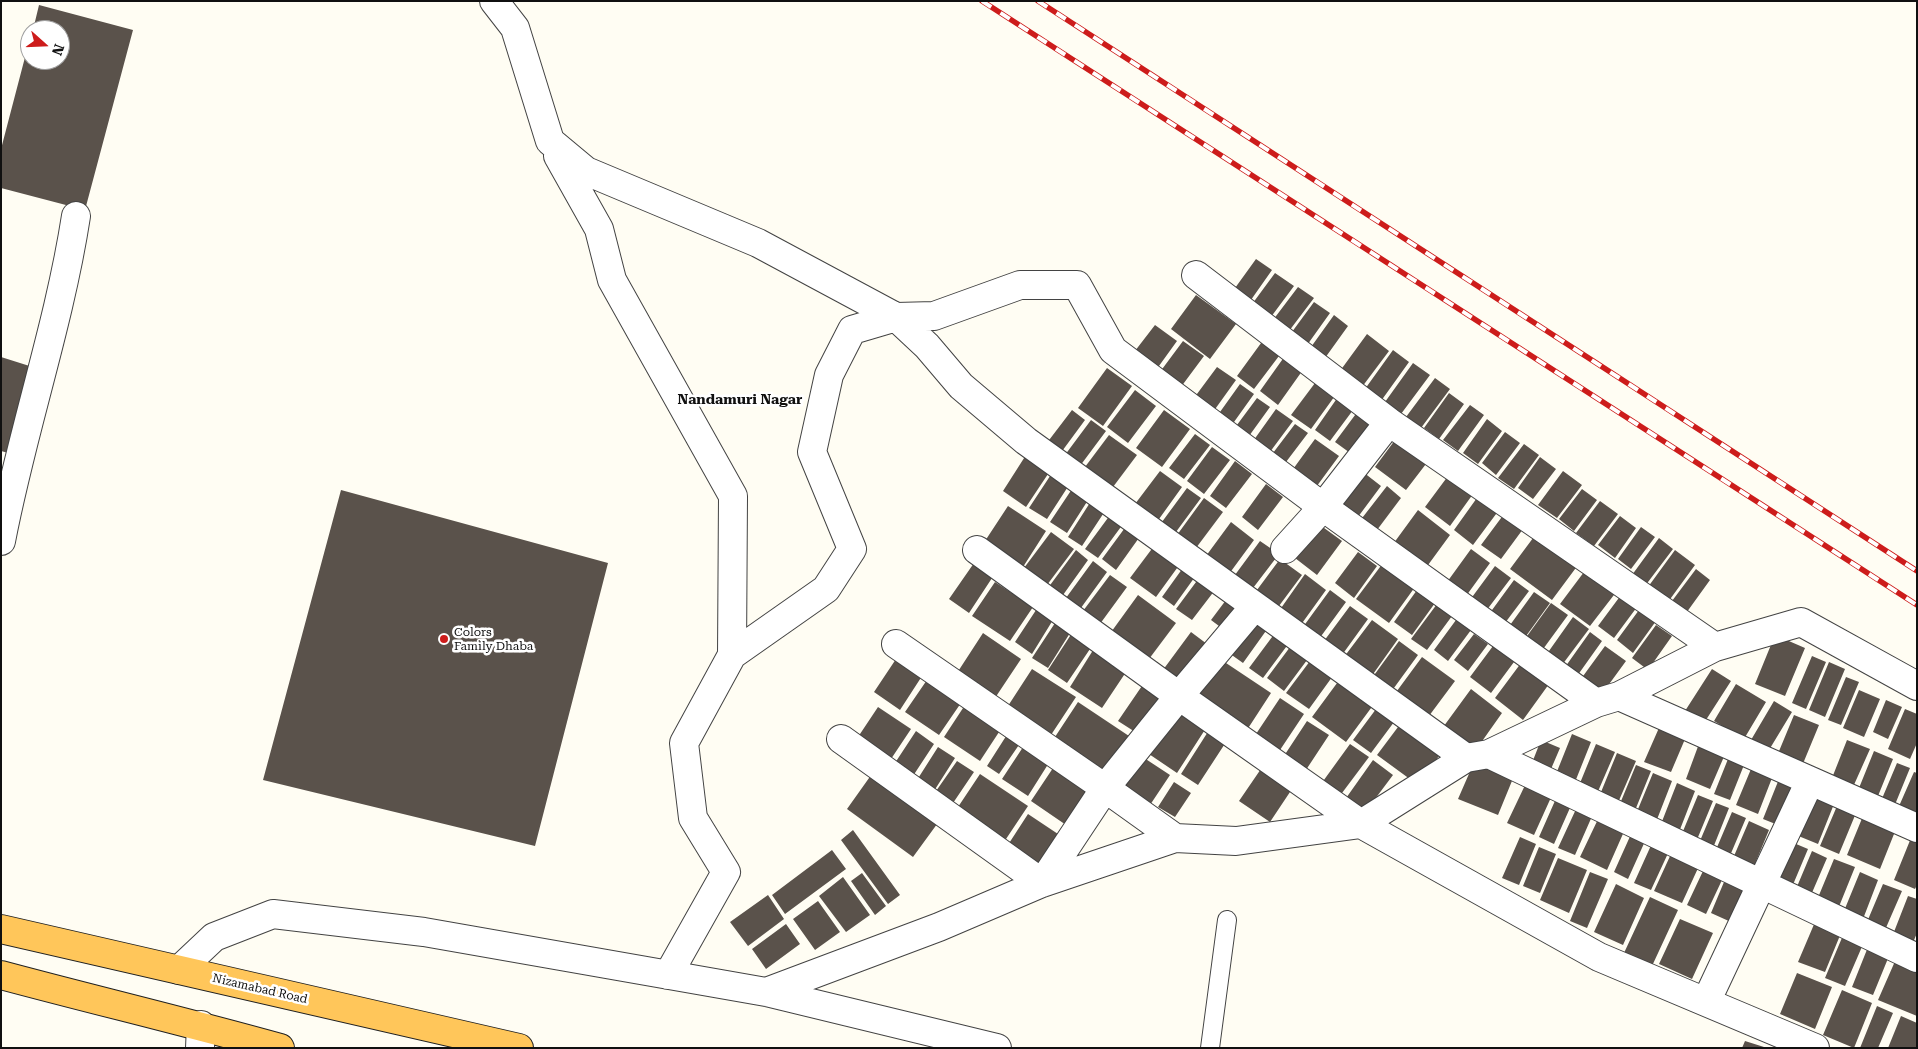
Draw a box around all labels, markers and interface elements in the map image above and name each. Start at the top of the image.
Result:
north arrow [20,20,70,70]
text: N [49,42,68,58]
district label: Nandamuri Nagar [678,392,802,408]
place label: Colors Family Dhaba [454,625,533,653]
marker: Colors Family Dhaba [438,633,450,645]
street label: Nizamabad Road [211,971,309,1007]

